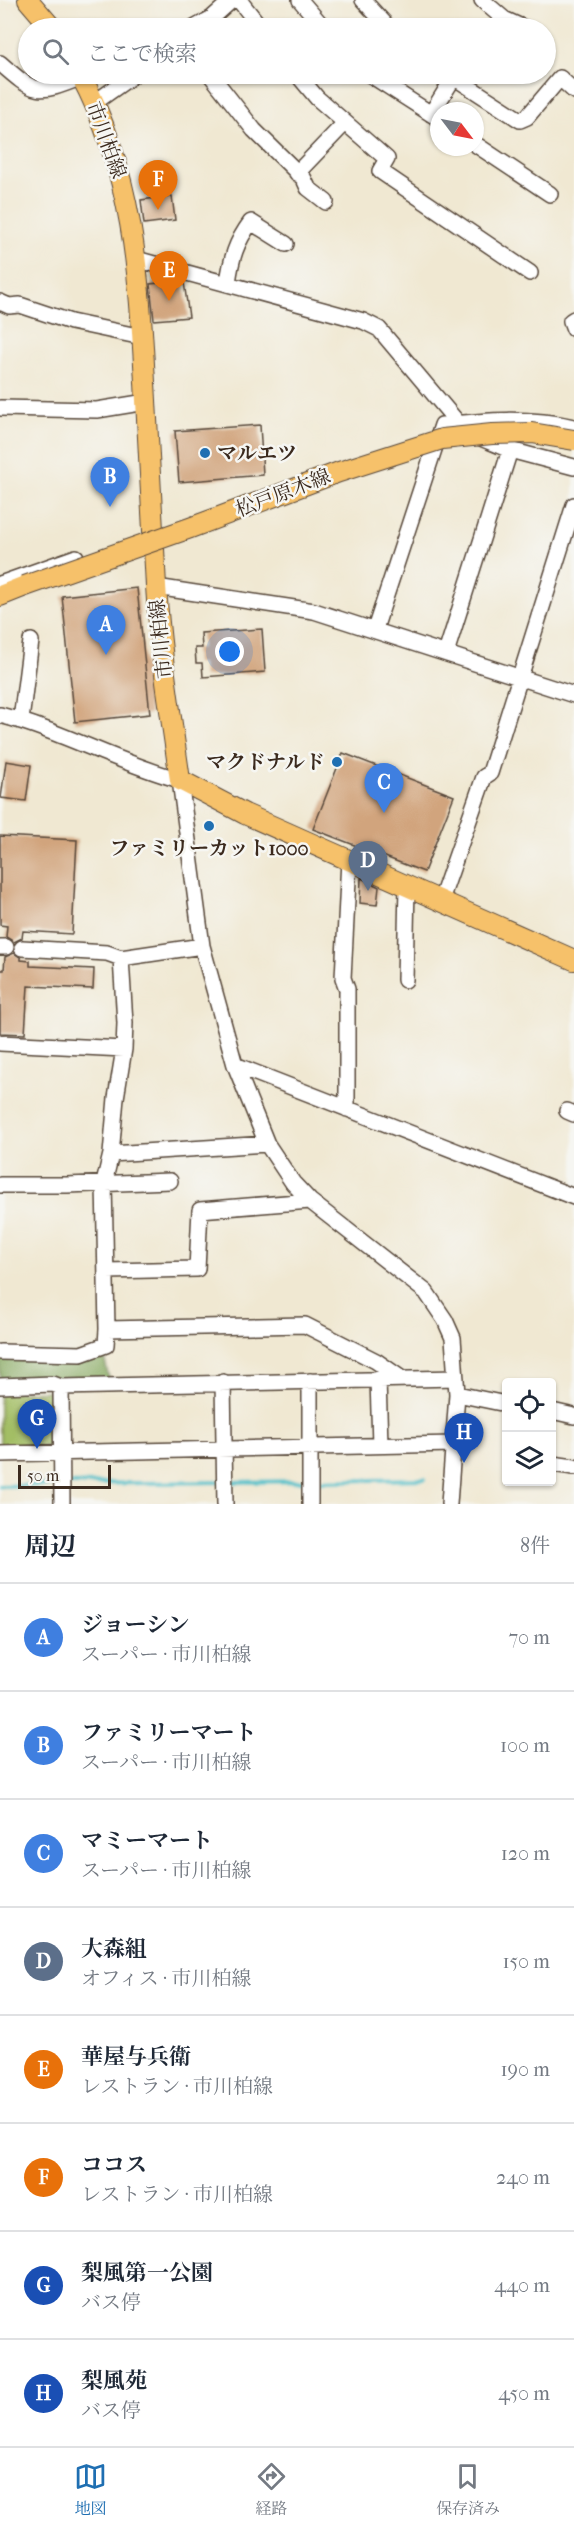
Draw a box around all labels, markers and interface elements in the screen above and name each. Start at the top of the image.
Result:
search box [18,18,556,84]
icon: search [39,35,72,68]
text: ここで検索 [87,41,197,67]
street label: 市川柏線 [82,98,130,182]
north arrow [430,102,484,156]
pin: F [138,160,178,210]
pin: E [150,252,188,301]
place label: マルエツ [217,442,297,465]
marker: マルエツ [198,446,212,460]
pin: B [90,458,130,507]
street label: 松戸原木線 [232,464,334,522]
street label: 市川柏線 [145,598,177,680]
pin: A [86,606,126,655]
your location [215,637,244,666]
place label: マクドナルド [206,751,325,774]
marker: マクドナルド [330,755,344,769]
pin: C [364,764,404,813]
marker: ファミリーカット1000 [202,819,216,833]
place label: ファミリーカット1000 [109,837,309,860]
pin: D [348,842,388,891]
map controls [502,1378,556,1486]
button: locate [502,1378,556,1432]
pin: G [18,1400,57,1449]
pin: H [444,1414,484,1463]
button: layers [502,1432,556,1486]
scale bar [18,1462,111,1490]
text: 50 m [27,1466,59,1485]
text: 周辺 [24,1531,76,1562]
text: 8件 [520,1534,550,1557]
text: ジョーシン [81,1612,190,1638]
text: A [37,1626,50,1649]
text: 70 m [508,1626,550,1649]
text: スーパー · 市川柏線 [81,1643,252,1666]
text: ファミリーマート [81,1720,257,1746]
text: B [37,1734,50,1757]
text: 100 m [500,1734,550,1757]
text: スーパー · 市川柏線 [81,1751,252,1774]
text: マミーマート [81,1828,213,1854]
text: C [37,1842,50,1865]
text: 120 m [501,1842,550,1865]
text: スーパー · 市川柏線 [81,1859,252,1882]
text: 大森組 [81,1936,147,1962]
text: D [36,1950,51,1973]
text: 150 m [502,1950,550,1973]
text: オフィス · 市川柏線 [81,1967,251,1990]
text: 華屋与兵衛 [81,2044,191,2070]
text: E [37,2058,50,2081]
text: 190 m [500,2058,550,2081]
text: レストラン · 市川柏線 [81,2075,273,2098]
text: ココス [81,2152,147,2178]
text: F [38,2166,49,2189]
text: 240 m [496,2166,550,2189]
text: レストラン · 市川柏線 [81,2183,273,2206]
text: 梨風第一公園 [81,2260,213,2286]
text: G [36,2274,51,2297]
text: 440 m [494,2274,550,2297]
text: バス停 [81,2291,141,2314]
text: 梨風苑 [81,2368,147,2394]
text: H [36,2382,51,2405]
text: 450 m [498,2382,550,2405]
text: バス停 [81,2399,141,2422]
tab: 地図 [74,2460,107,2519]
tab: 経路 [255,2460,288,2519]
tab: 保存済み [436,2460,500,2519]

